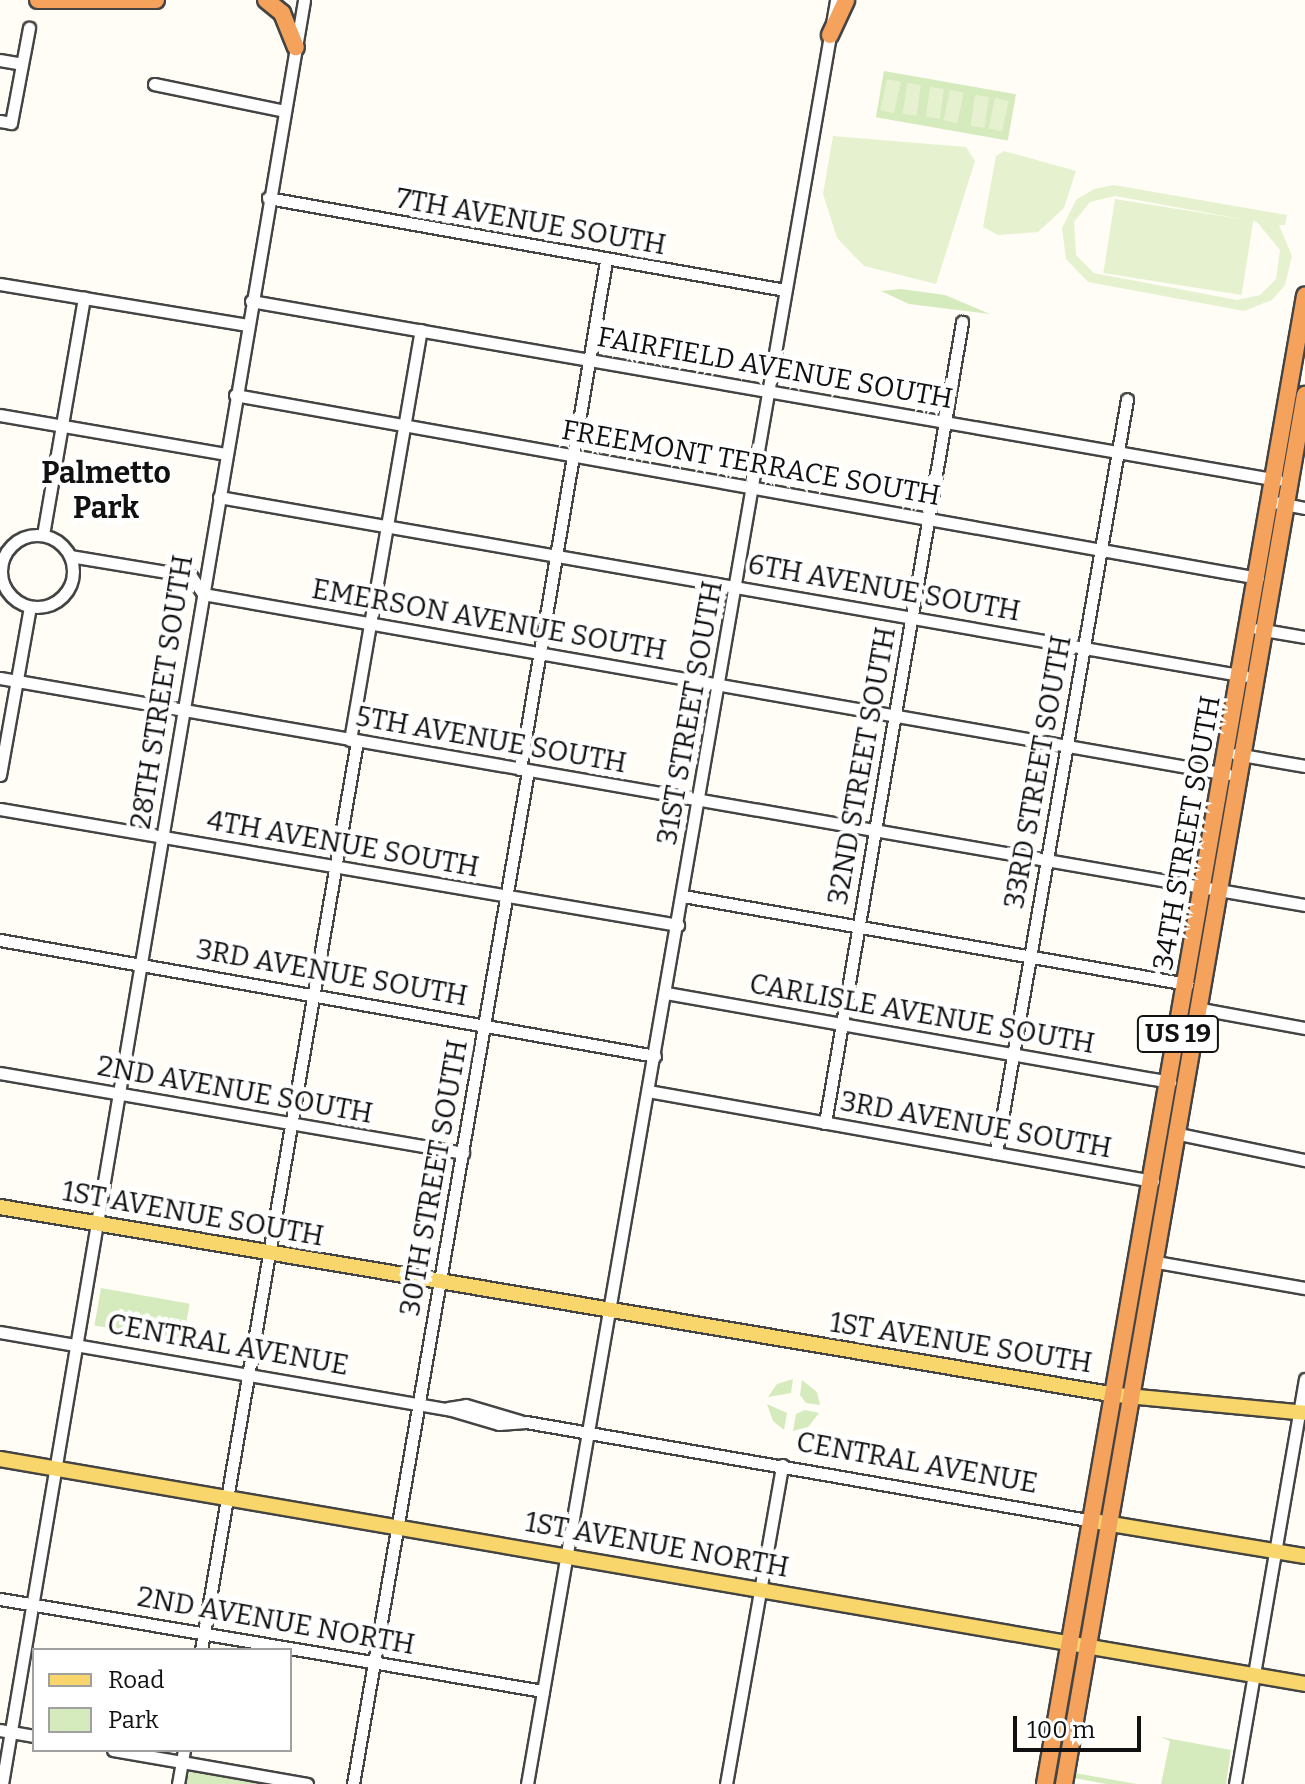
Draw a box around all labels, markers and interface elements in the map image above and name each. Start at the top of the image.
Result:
street label: 7TH AVENUE SOUTH [394,182,668,262]
street label: FAIRFIELD AVENUE SOUTH [595,320,955,416]
street label: FREEMONT TERRACE SOUTH [559,413,943,513]
district label: Palmetto Park [41,455,171,526]
street label: 6TH AVENUE SOUTH [745,548,1023,628]
street label: 28TH STREET SOUTH [124,553,200,831]
street label: EMERSON AVENUE SOUTH [309,572,669,668]
street label: 31ST STREET SOUTH [650,578,730,848]
street label: 32ND STREET SOUTH [821,625,903,907]
street label: 33RD STREET SOUTH [997,633,1079,911]
street label: 34TH STREET SOUTH [1146,693,1228,973]
street label: 5TH AVENUE SOUTH [353,700,629,780]
street label: 4TH AVENUE SOUTH [204,804,482,884]
street label: 3RD AVENUE SOUTH [194,933,470,1013]
street label: CARLISLE AVENUE SOUTH [747,967,1097,1061]
road number: US 19 [1136,1012,1220,1056]
street label: 30TH STREET SOUTH [393,1037,475,1319]
street label: 2ND AVENUE SOUTH [95,1049,375,1131]
street label: 3RD AVENUE SOUTH [838,1085,1114,1165]
street label: 1ST AVENUE SOUTH [60,1174,326,1254]
street label: 1ST AVENUE SOUTH [828,1306,1094,1380]
street label: CENTRAL AVENUE [105,1307,351,1383]
street label: CENTRAL AVENUE [794,1425,1040,1501]
street label: 1ST AVENUE NORTH [523,1505,791,1585]
street label: 2ND AVENUE NORTH [135,1580,417,1662]
legend [32,1648,292,1752]
text: Road [108,1666,164,1694]
scale bar [1017,1700,1145,1750]
text: Park [108,1706,159,1734]
text: 100 m [1027,1716,1095,1744]

